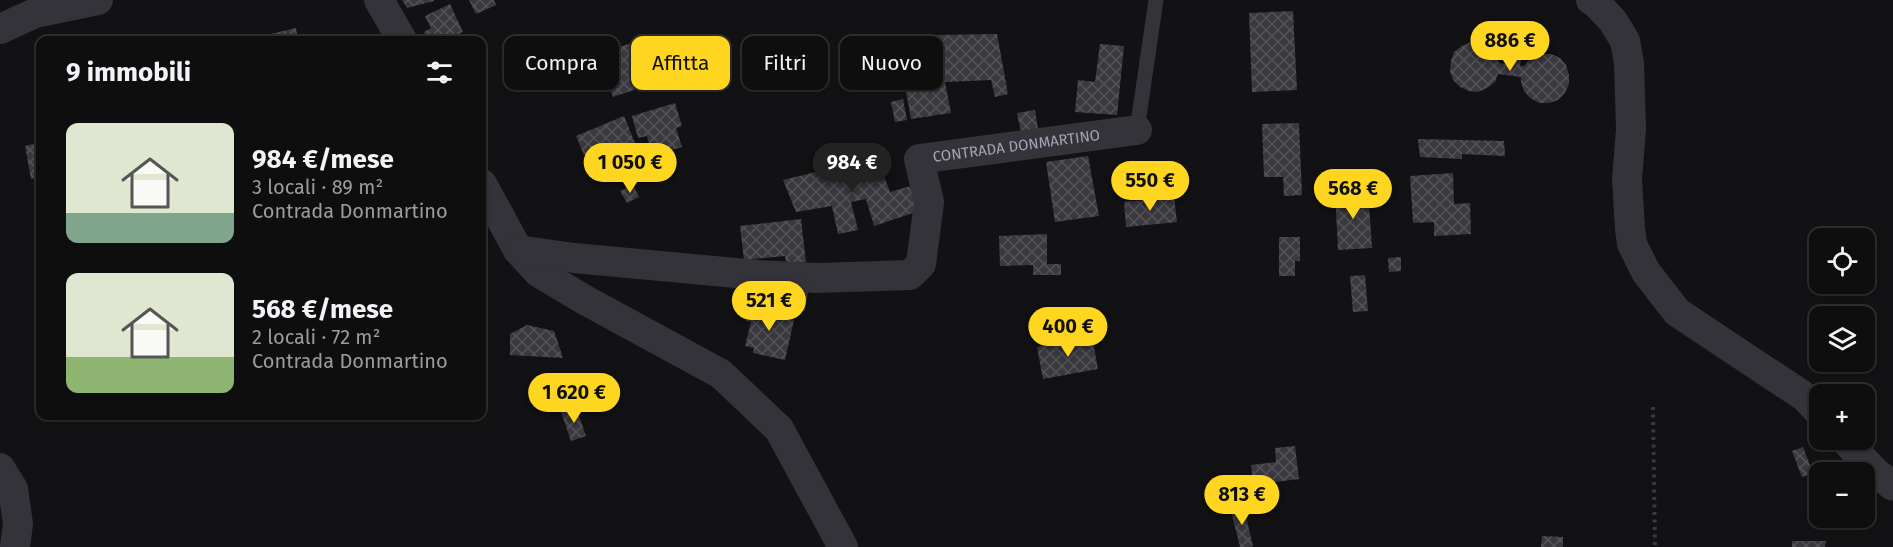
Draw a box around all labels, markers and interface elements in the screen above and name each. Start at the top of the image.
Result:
pin: 886 € [1468,21,1552,72]
text: 886 € [1484,28,1536,52]
chip: Compra [504,36,619,90]
chip: Affitta [631,36,730,90]
chip: Filtri [742,36,828,90]
chip: Nuovo [840,36,943,90]
icon: filters [423,56,456,89]
text: 9 immobili [66,57,191,88]
street label: CONTRADA DONMARTINO [932,126,1101,166]
pin: 1 050 € [575,143,685,194]
pin: 984 € [810,143,894,194]
text: 984 €/mese [252,144,394,175]
icon: home [114,147,186,219]
text: 1 050 € [598,150,662,174]
text: 984 € [827,150,877,174]
pin: 550 € [1108,161,1192,212]
text: 550 € [1125,168,1175,192]
pin: 568 € [1311,169,1395,220]
text: 3 locali · 89 m² [252,175,383,199]
text: 568 € [1328,176,1378,200]
text: Contrada Donmartino [252,199,448,223]
map controls [1809,228,1875,528]
button: locate [1809,228,1875,294]
pin: 521 € [727,281,811,332]
text: 521 € [746,288,792,312]
text: 568 €/mese [252,294,393,325]
icon: home [114,297,186,369]
button: layers [1809,306,1875,372]
pin: 400 € [1026,307,1110,358]
text: 400 € [1042,314,1094,338]
text: 2 locali · 72 m² [252,325,380,349]
text: Contrada Donmartino [252,349,448,373]
pin: 1 620 € [519,373,629,424]
text: 1 620 € [542,380,606,404]
button: + [1809,384,1875,450]
button: − [1809,462,1875,528]
pin: 813 € [1200,475,1284,526]
text: 813 € [1218,482,1266,506]

